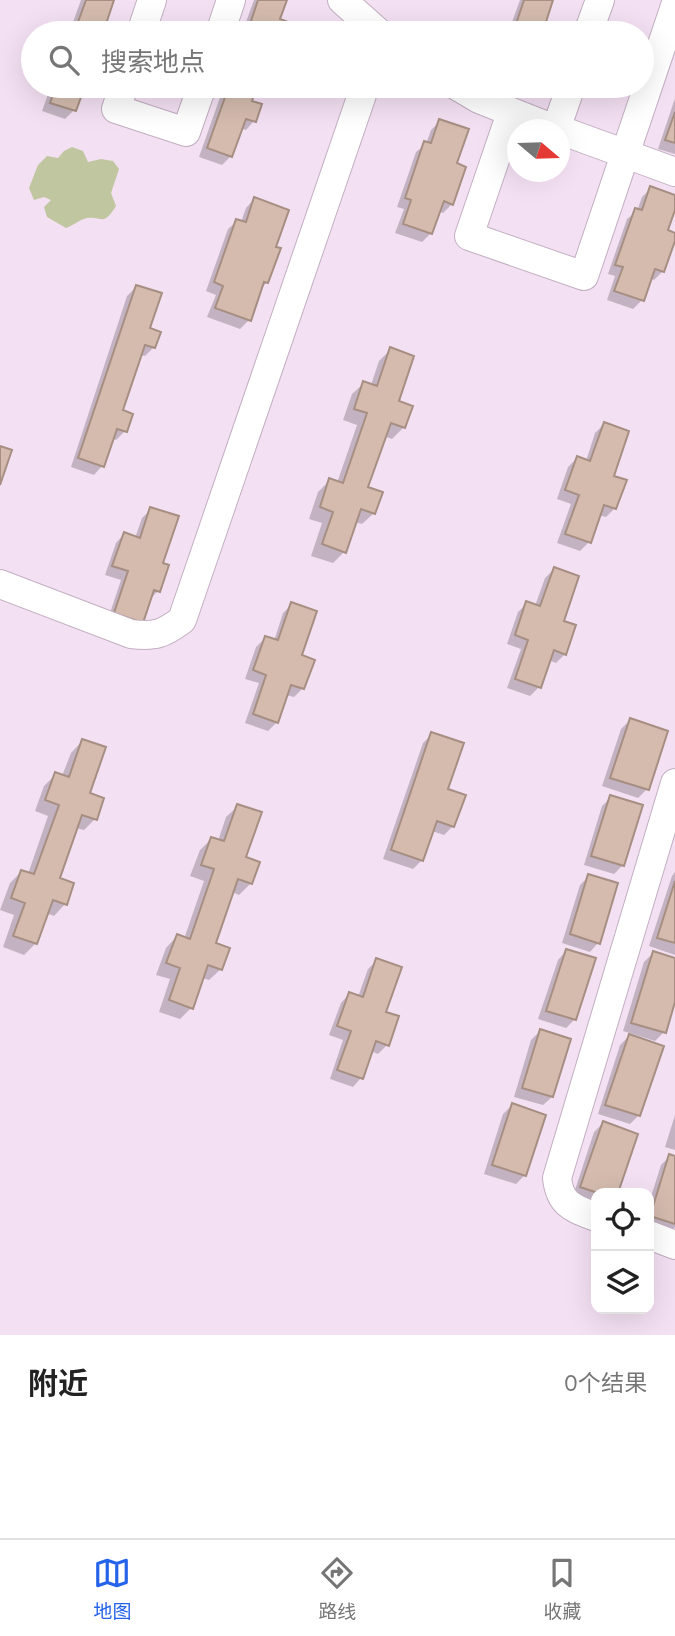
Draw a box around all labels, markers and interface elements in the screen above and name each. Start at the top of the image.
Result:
search box [21,21,654,98]
icon: search [45,41,83,79]
text: 搜索地点 [101,47,205,77]
north arrow [507,119,570,182]
map controls [591,1188,654,1314]
button: locate [591,1188,654,1251]
button: layers [591,1251,654,1314]
text: 附近 [28,1366,88,1401]
text: 0个结果 [564,1370,647,1397]
tab: 地图 [93,1554,132,1623]
tab: 路线 [318,1554,357,1623]
tab: 收藏 [543,1554,582,1623]

